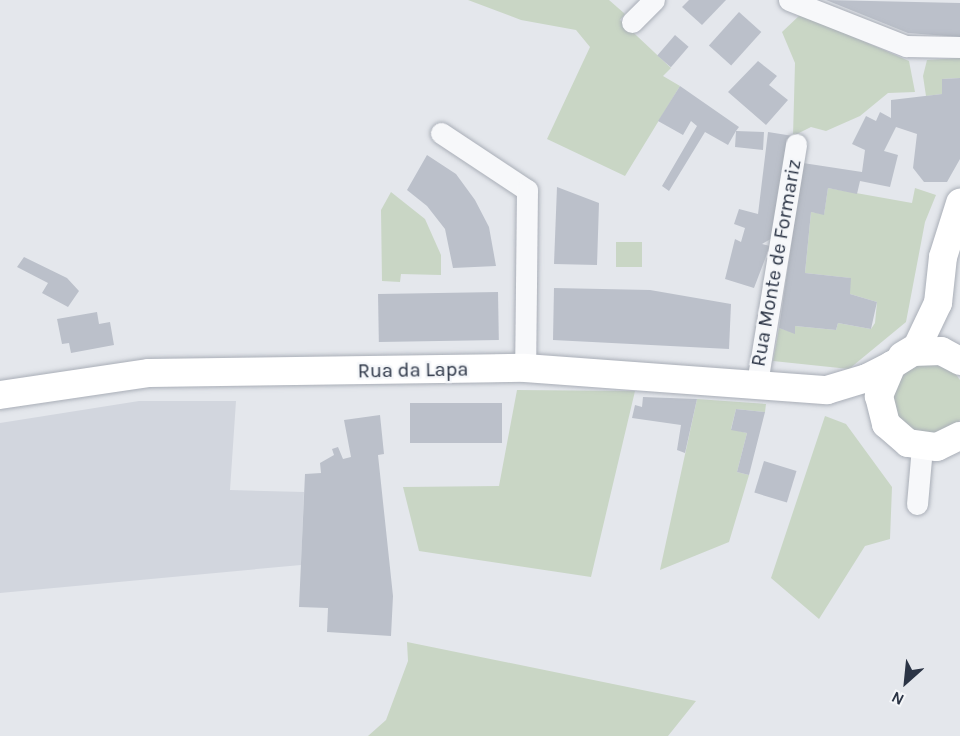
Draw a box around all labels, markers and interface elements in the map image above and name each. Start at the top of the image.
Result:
street label: Rua Monte de Formariz [746,158,806,368]
street label: Rua da Lapa [357,357,469,383]
north arrow [876,652,936,712]
text: N [888,687,907,710]

